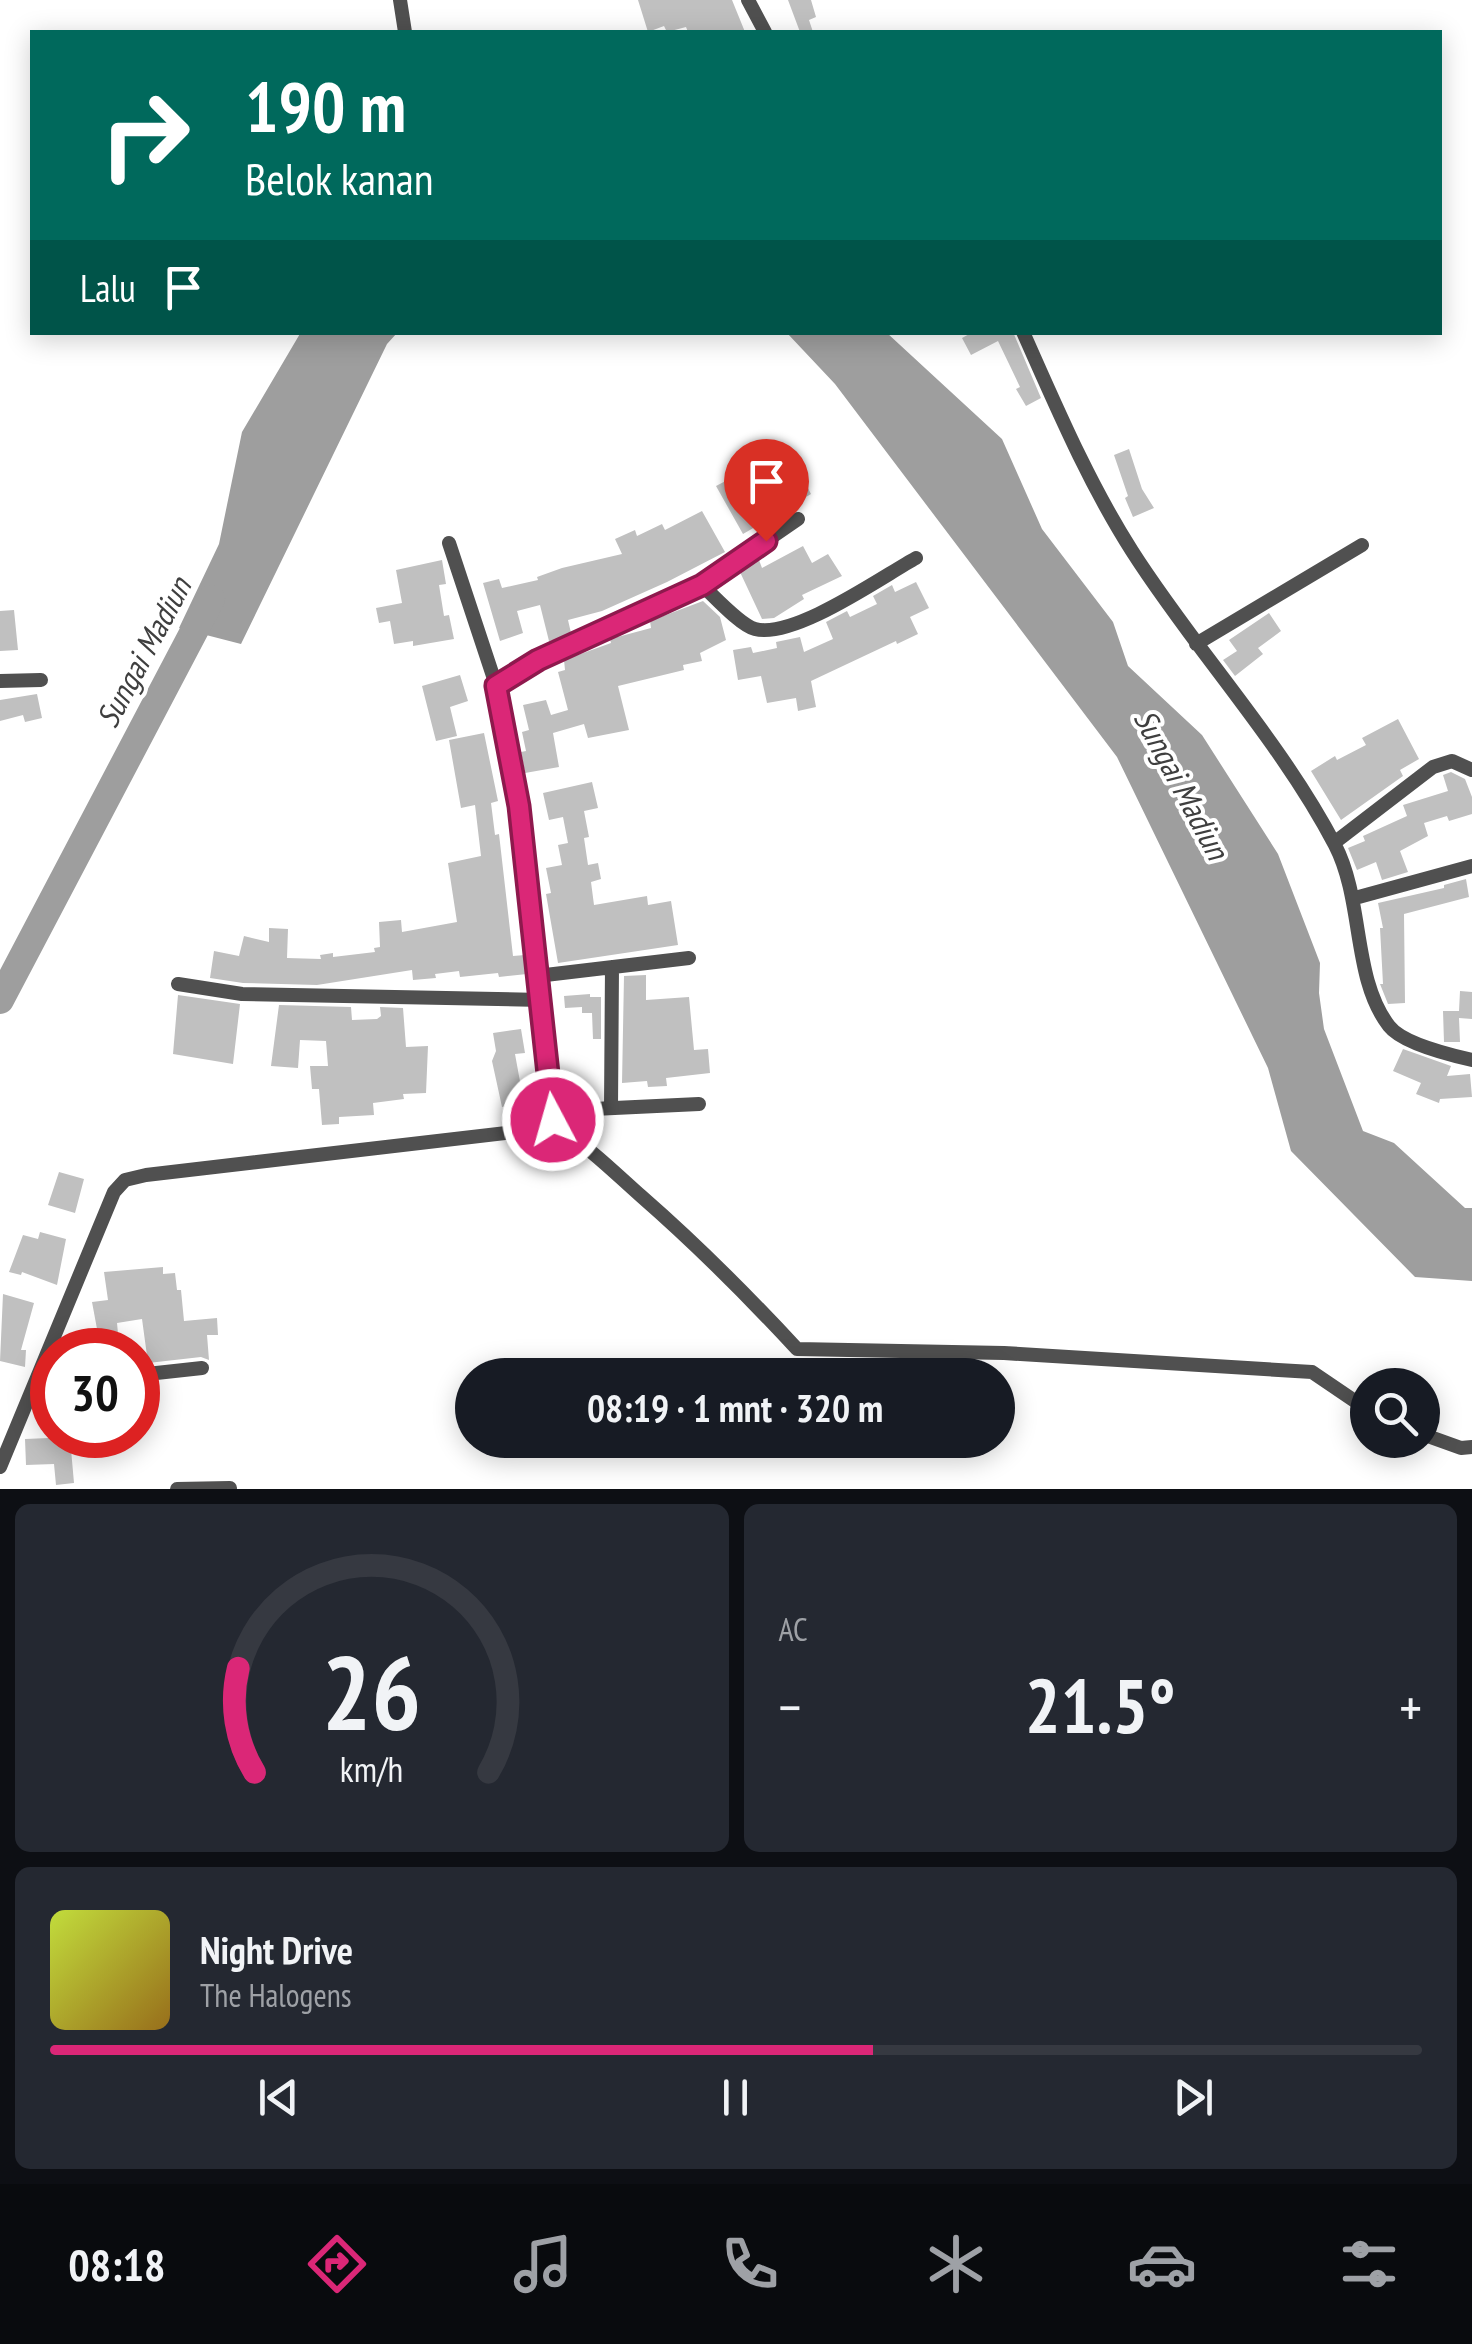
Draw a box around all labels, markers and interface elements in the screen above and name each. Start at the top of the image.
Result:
text: 190 m [245,61,406,151]
icon: right [80,70,210,200]
text: Belok kanan [245,149,434,207]
icon: arrive [156,260,211,315]
text: Lalu [80,263,136,312]
pin [724,439,809,542]
icon: arrive [739,454,794,509]
water label: Sungai Madiun [86,568,201,734]
water label: Sungai Madiun [1125,702,1240,868]
position arrow [501,1068,605,1172]
speed limit sign: 30 [30,1328,160,1458]
map controls [1350,1368,1440,1458]
button: search [1350,1368,1440,1458]
text: 08:19 · 1 mnt · 320 m [587,1383,883,1432]
text: AC [779,1608,808,1650]
text: 26 [322,1624,421,1759]
text: 21.5° [1025,1657,1176,1754]
text: − [779,1671,801,1742]
text: + [1399,1671,1422,1742]
text: km/h [340,1746,403,1792]
text: Night Drive [200,1925,353,1974]
text: The Halogens [200,1974,352,2016]
icon: previous [251,2070,306,2125]
icon: pause [708,2070,763,2125]
icon: next [1166,2070,1221,2125]
icon: directions [302,2229,372,2299]
icon: music [508,2229,578,2299]
icon: phone [715,2229,785,2299]
icon: climate [921,2229,991,2299]
icon: car [1127,2229,1197,2299]
icon: filters [1334,2229,1404,2299]
text: 08:18 [68,2235,166,2293]

